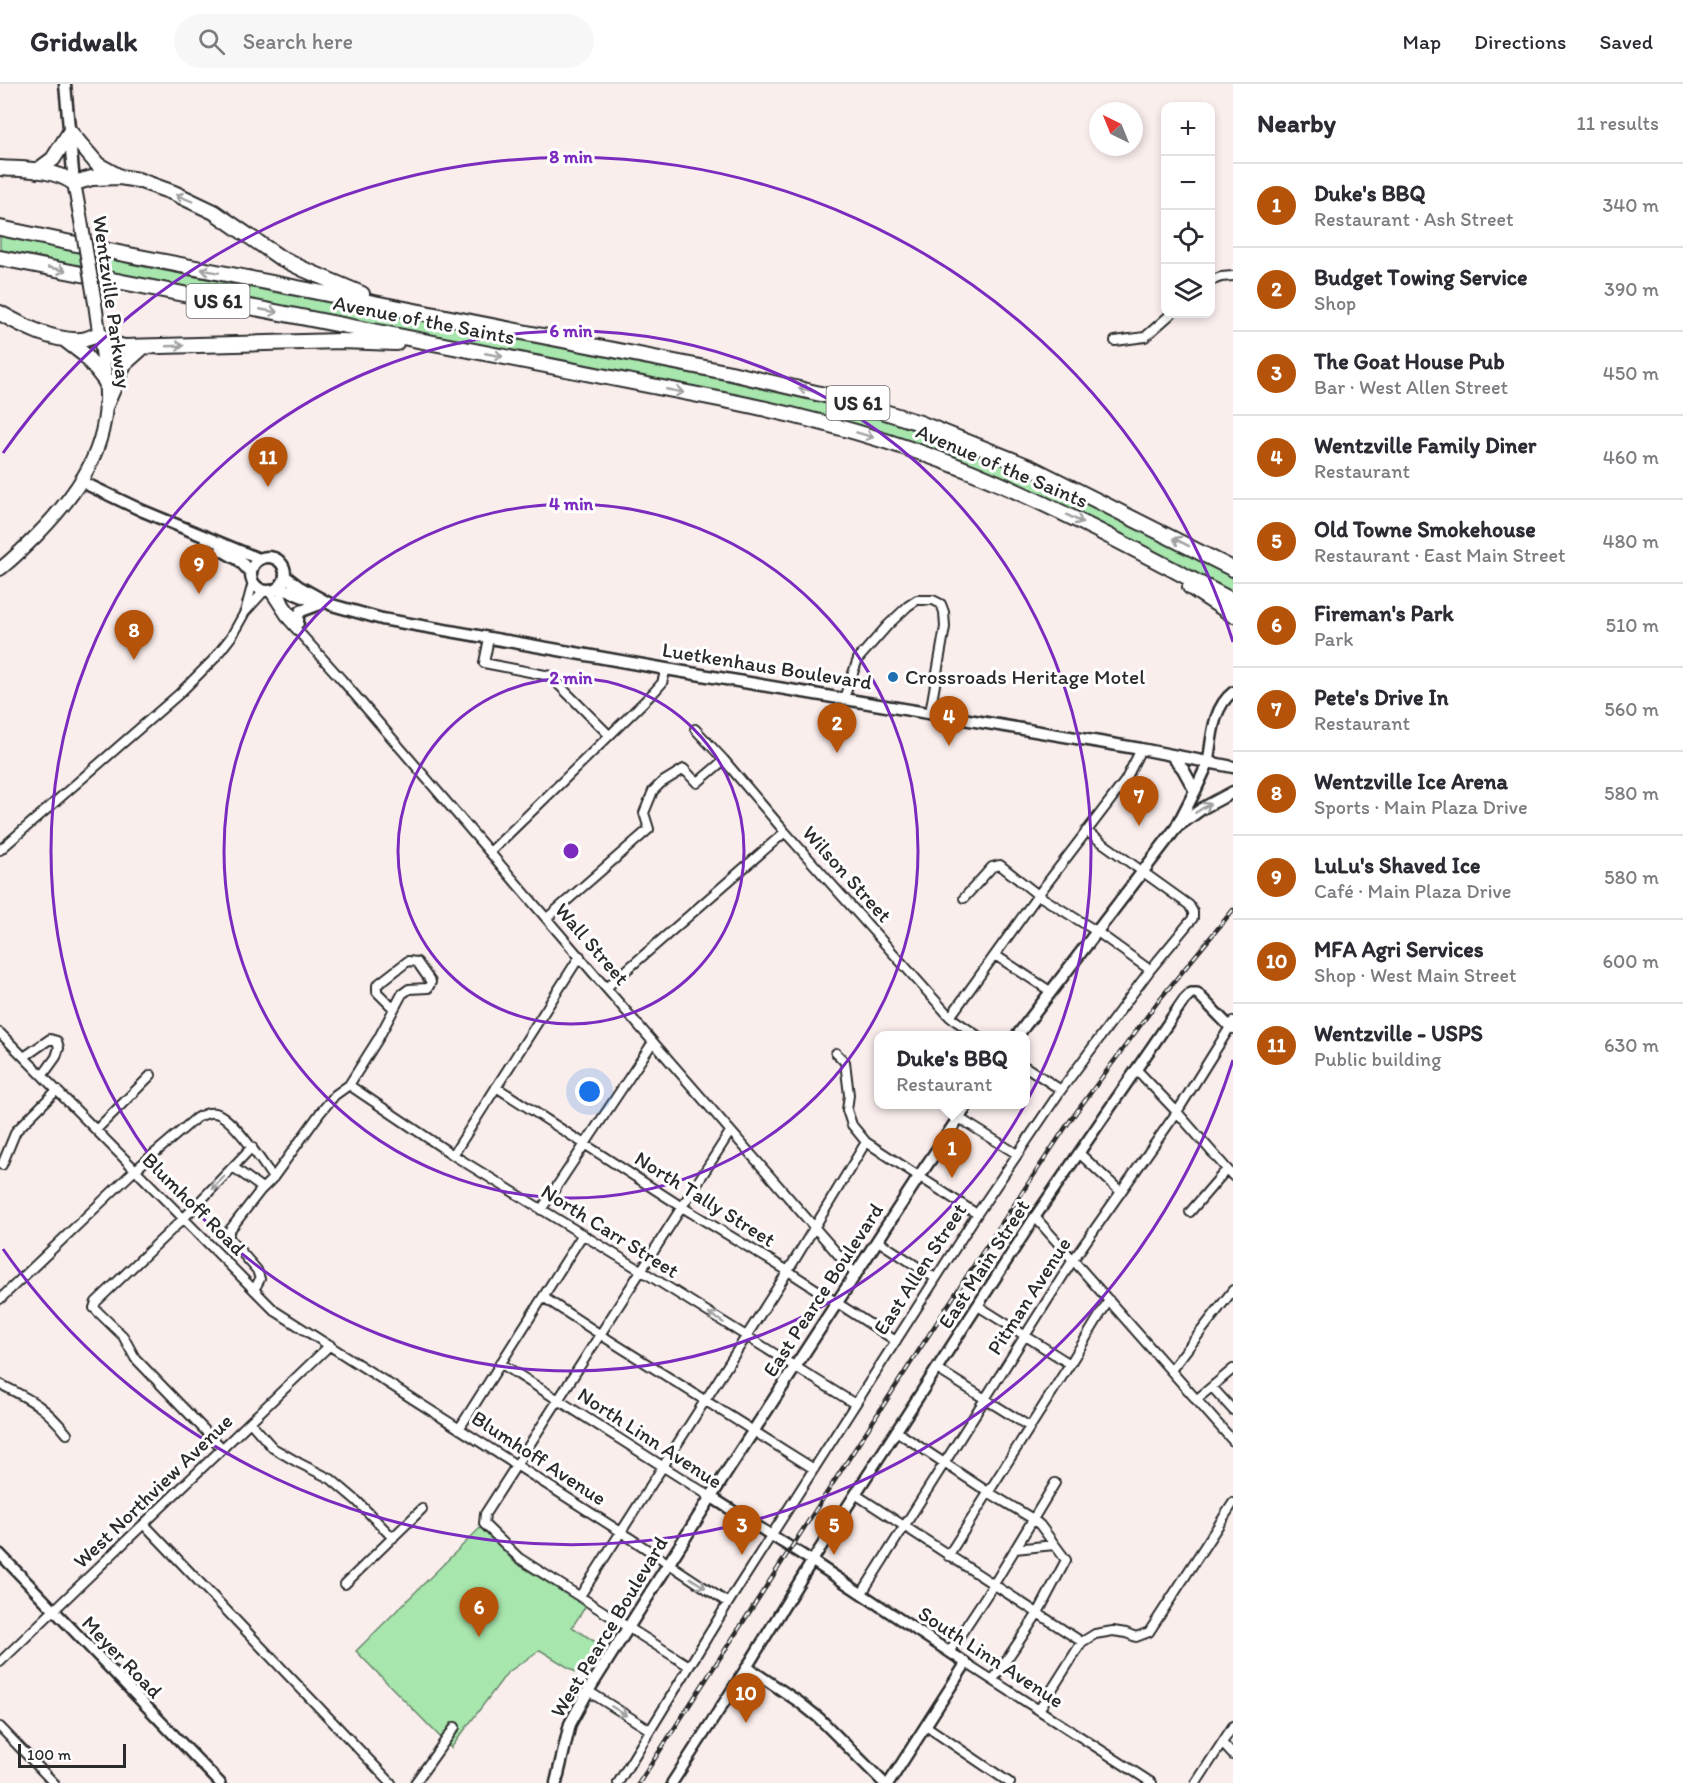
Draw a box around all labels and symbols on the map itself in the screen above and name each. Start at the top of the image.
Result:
north arrow [1089,102,1143,156]
text: 8 min [549,146,593,168]
one-way arrow [176,191,194,203]
street label: Wentzville Parkway [88,214,137,390]
one-way arrow [47,264,67,275]
one-way arrow [201,265,221,276]
road number: US 61 [186,284,250,318]
street label: Avenue of the Saints [331,290,517,349]
one-way arrow [259,306,279,317]
text: 6 min [550,320,593,342]
one-way arrow [164,340,184,352]
one-way arrow [484,350,503,361]
one-way arrow [798,383,817,395]
one-way arrow [665,386,685,397]
road number: US 61 [826,386,890,420]
street label: Avenue of the Saints [912,418,1092,513]
one-way arrow [855,430,874,441]
pin: 11 [248,438,288,487]
text: 4 min [549,493,594,515]
one-way arrow [1066,514,1084,526]
one-way arrow [1172,536,1190,548]
pin: 9 [180,544,218,594]
pin: 8 [114,610,154,660]
street label: Luetkenhaus Boulevard [660,637,874,695]
place label: Crossroads Heritage Motel [905,664,1145,689]
text: 2 min [550,667,593,689]
marker: Crossroads Heritage Motel [886,670,900,684]
pin: 4 [930,696,968,746]
pin: 2 [818,704,856,753]
pin: 7 [1120,776,1158,826]
one-way arrow [1195,802,1212,815]
street label: Wilson Street [797,820,897,927]
centre of rings [561,841,581,861]
street label: Wall Street [550,897,635,990]
your location [575,1077,604,1106]
pin: 1 [932,1128,972,1178]
street label: North Tally Street [630,1145,780,1252]
street label: Blumhoff Road [138,1147,251,1261]
one-way arrow [211,1175,225,1190]
street label: North Carr Street [537,1178,684,1283]
street label: East Main Street [933,1194,1035,1333]
street label: East Pearce Boulevard [757,1198,888,1381]
street label: East Allen Street [868,1198,971,1339]
street label: Pitman Avenue [981,1232,1076,1359]
one-way arrow [708,1311,725,1323]
street label: North Linn Avenue [573,1381,727,1494]
street label: Blumhoff Avenue [467,1405,611,1510]
street label: West Northview Avenue [68,1408,238,1573]
pin: 3 [722,1506,762,1555]
pin: 5 [814,1506,854,1555]
street label: West Pearce Boulevard [545,1532,672,1722]
one-way arrow [690,1577,706,1589]
pin: 6 [460,1588,498,1637]
street label: South Linn Avenue [914,1600,1069,1713]
street label: Meyer Road [77,1610,168,1704]
pin: 10 [726,1674,766,1723]
one-way arrow [610,1705,627,1717]
scale bar [18,1741,126,1768]

